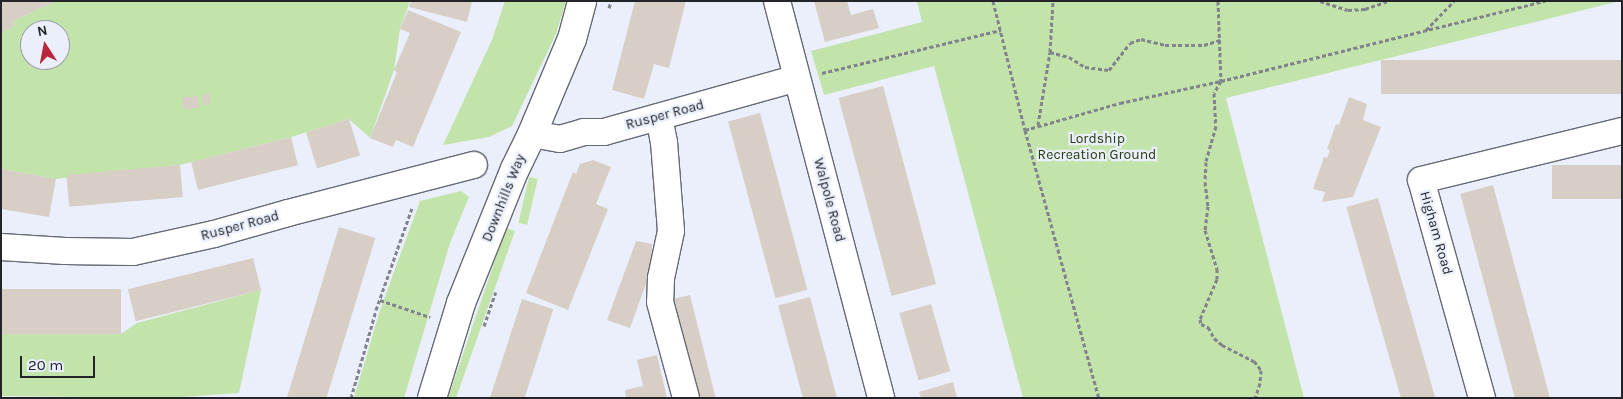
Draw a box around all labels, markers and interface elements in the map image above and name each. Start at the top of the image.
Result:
north arrow [20,20,70,70]
text: N [36,21,49,40]
street label: Rusper Road [624,96,706,134]
park label: Lordship Recreation Ground [1038,131,1156,164]
street label: Downhills Way [479,152,529,244]
street label: Walpole Road [810,156,848,244]
street label: Higham Road [1416,189,1456,277]
street label: Rusper Road [199,207,281,245]
scale bar [22,346,98,378]
text: 20 m [28,356,63,374]

